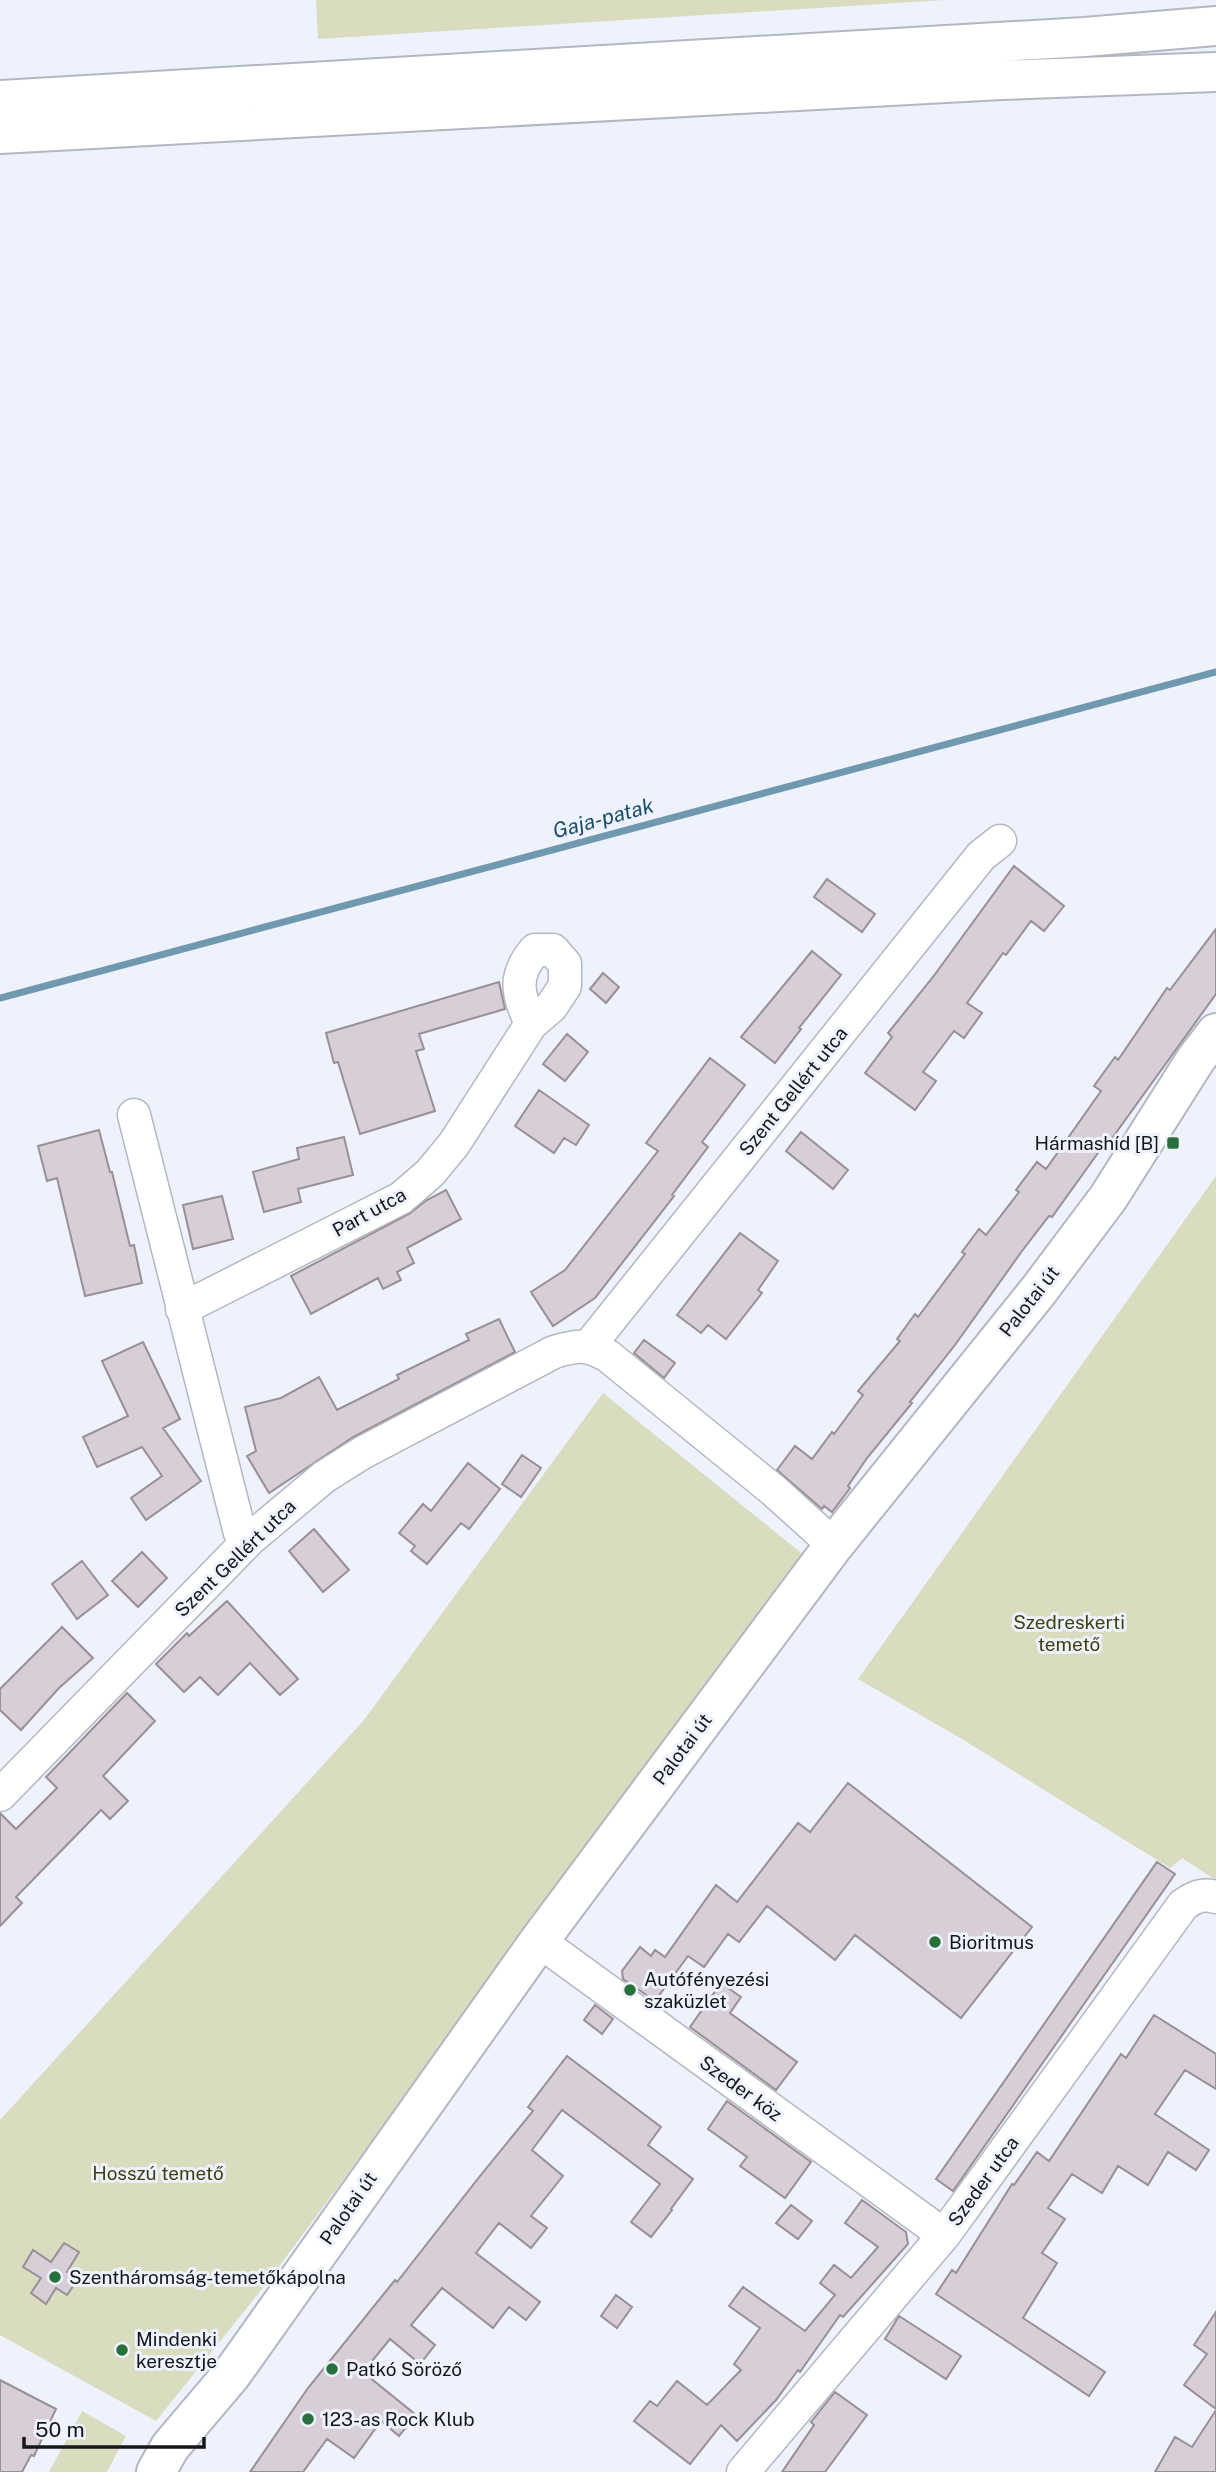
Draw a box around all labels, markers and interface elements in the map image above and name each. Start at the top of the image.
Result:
water label: Gaja-patak [550,792,657,843]
street label: Szent Gellért utca [734,1022,852,1160]
place label: Hármashíd [B] [1035,1132,1159,1154]
marker: Hármashíd [B] [1165,1135,1181,1151]
street label: Part utca [328,1183,410,1241]
street label: Palotai út [995,1261,1063,1341]
street label: Szent Gellért utca [170,1495,300,1621]
park label: Szedreskerti temető [1013,1611,1125,1655]
street label: Palotai út [648,1709,716,1789]
place label: Bioritmus [949,1931,1034,1953]
marker: Bioritmus [927,1934,943,1950]
place label: Autófényezési szaküzlet [644,1968,769,2012]
marker: Autófényezési szaküzlet [622,1982,638,1998]
street label: Szeder köz [696,2051,786,2125]
street label: Szeder utca [943,2132,1023,2230]
park label: Hosszú temető [92,2162,224,2184]
street label: Palotai út [315,2167,381,2249]
place label: Szentháromság-temetőkápolna [69,2266,346,2288]
marker: Szentháromság-temetőkápolna [47,2269,63,2285]
place label: Mindenki keresztje [136,2328,217,2372]
marker: Mindenki keresztje [114,2342,130,2358]
place label: Patkó Söröző [346,2358,462,2380]
marker: Patkó Söröző [324,2361,340,2377]
scale bar [24,2406,205,2450]
place label: 123-as Rock Klub [322,2408,475,2430]
marker: 123-as Rock Klub [300,2411,316,2427]
text: 50 m [35,2417,85,2442]

